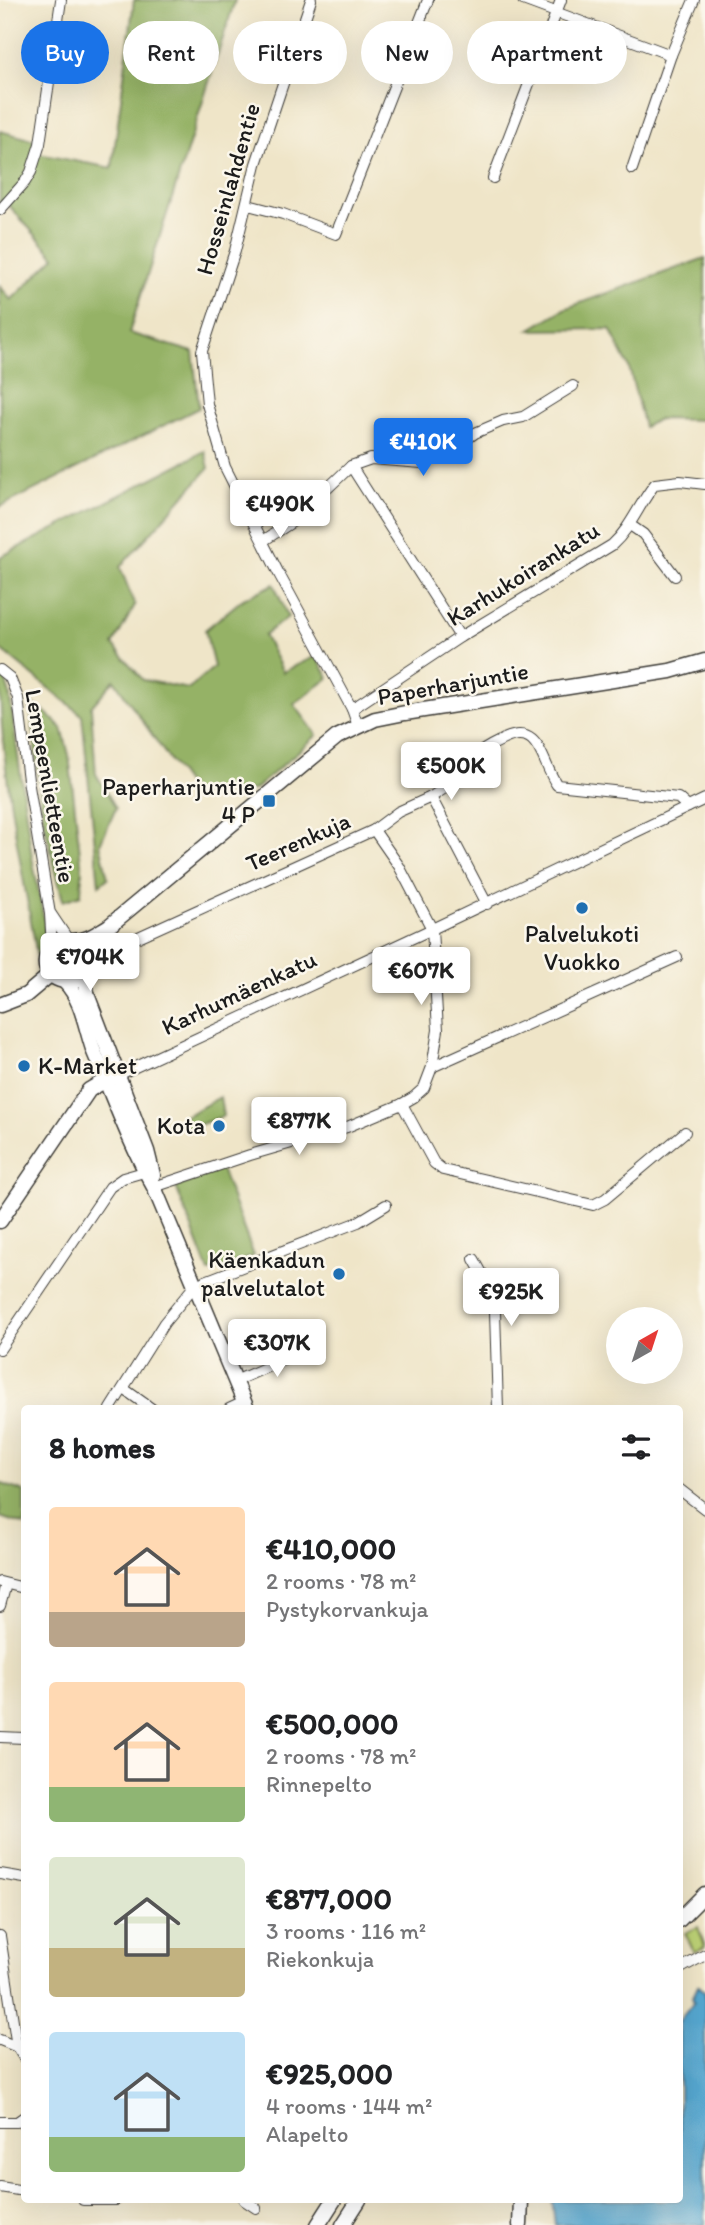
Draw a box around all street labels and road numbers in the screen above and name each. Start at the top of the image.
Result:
street label: Hosseinlahdentie [189,100,266,278]
street label: Karhukoirankatu [441,515,605,632]
street label: Paperharjuntie [375,656,531,711]
street label: Lempeenlietteentie [19,687,82,885]
street label: Teerenkuja [241,806,355,877]
street label: Karhumäenkatu [157,944,321,1041]

